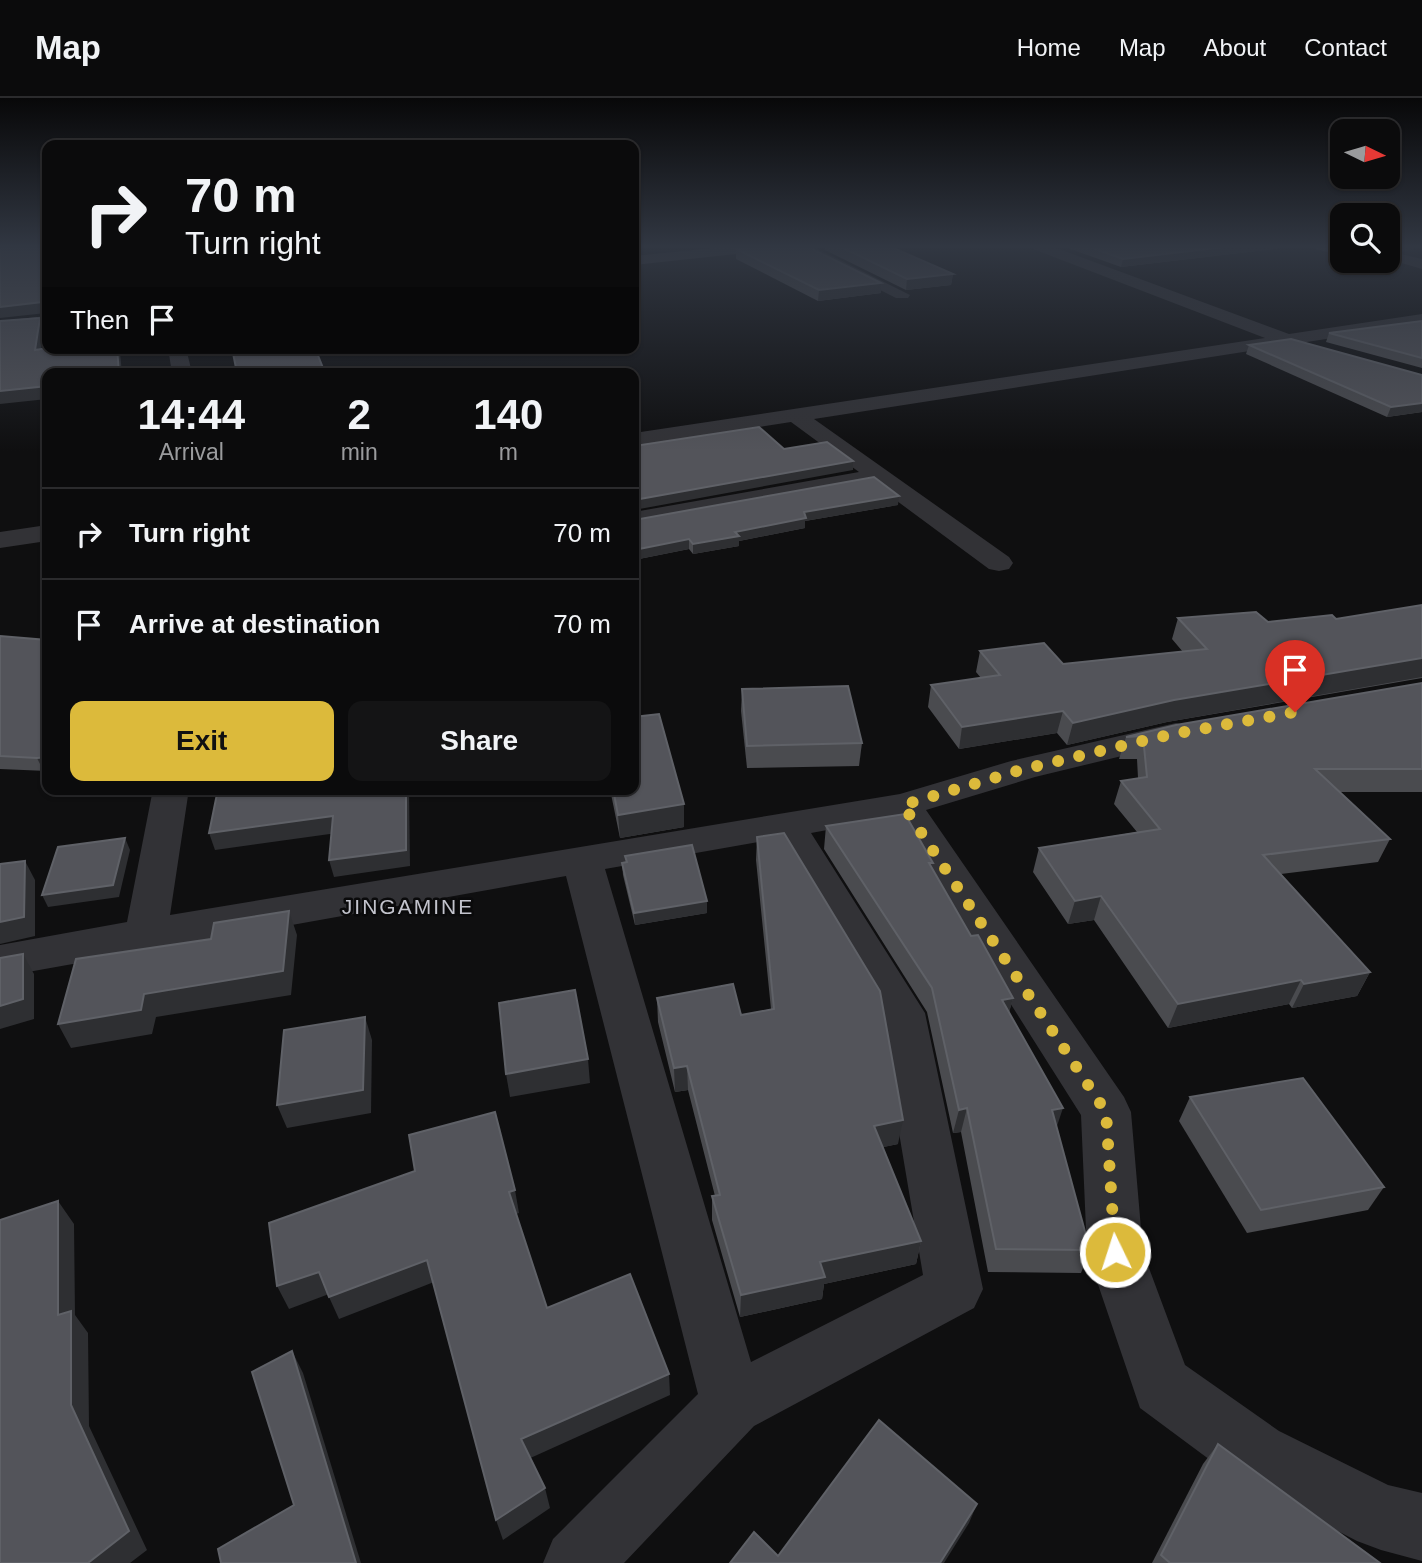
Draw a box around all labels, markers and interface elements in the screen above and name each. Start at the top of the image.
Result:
text: Map [35,29,101,66]
text: Home [1017,34,1081,61]
text: Map [1119,34,1166,61]
text: About [1204,34,1266,61]
text: Contact [1304,34,1387,61]
north arrow [1330,119,1400,189]
map controls [1330,119,1400,273]
icon: right [70,168,161,259]
text: 70 m [185,168,297,222]
button: search [1330,203,1400,273]
text: Turn right [185,225,321,261]
icon: arrive [143,301,181,339]
text: Then [70,305,129,335]
text: 14:44 [138,391,245,438]
text: 2 [347,391,371,438]
text: 140 [473,391,543,438]
text: Arrival [159,439,224,465]
text: min [341,439,378,465]
text: m [499,439,518,465]
icon: right [70,515,108,553]
text: Turn right [129,518,250,548]
text: 70 m [553,518,611,548]
icon: arrive [70,606,108,644]
text: Arrive at destination [129,609,380,639]
text: 70 m [553,609,611,639]
pin [1265,640,1325,712]
icon: arrive [1276,651,1314,689]
button: Exit [70,701,334,781]
button: Share [348,701,611,781]
district label: JINGAMINE [342,895,474,918]
position arrow [1078,1215,1152,1289]

